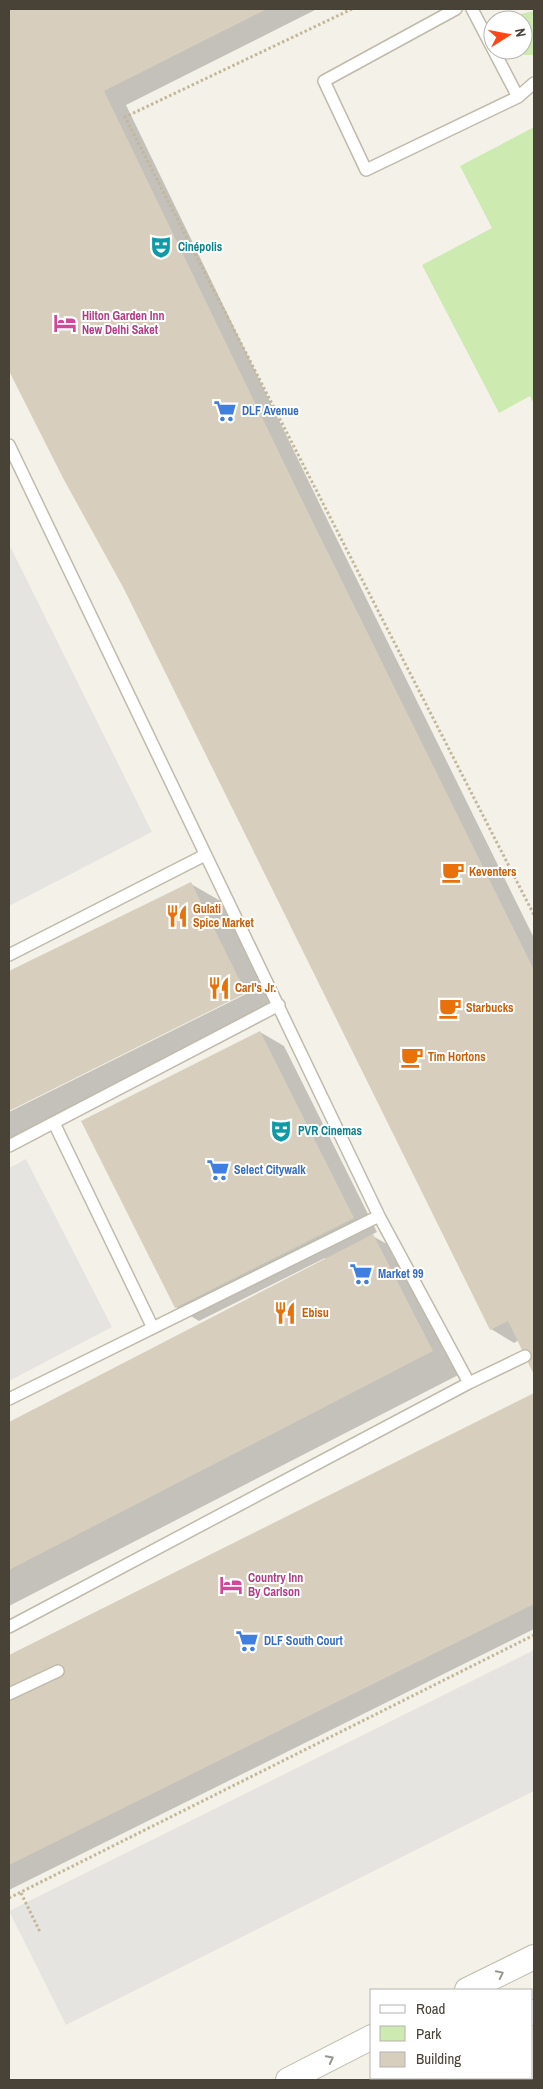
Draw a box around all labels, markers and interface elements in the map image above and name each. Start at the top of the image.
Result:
north arrow [483,10,533,60]
text: N [511,27,530,38]
theatre icon: Cinépolis [148,234,174,260]
place label: Cinépolis [178,239,223,255]
place label: Hilton Garden Inn New Delhi Saket [82,308,165,338]
hotel icon: Hilton Garden Inn New Delhi Saket [52,310,78,336]
supermarket icon: DLF Avenue [212,398,238,424]
place label: DLF Avenue [242,403,299,419]
cafe icon: Keventers [440,859,466,885]
place label: Keventers [469,864,517,880]
place label: Gulati Spice Market [193,901,254,931]
restaurant icon: Gulati Spice Market [164,903,190,929]
restaurant icon: Carl's Jr. [206,975,232,1001]
place label: Carl's Jr. [235,980,276,996]
cafe icon: Starbucks [437,995,463,1021]
place label: Starbucks [466,1000,514,1016]
cafe icon: Tim Hortons [399,1044,425,1070]
place label: Tim Hortons [428,1049,486,1065]
theatre icon: PVR Cinemas [268,1118,294,1144]
place label: PVR Cinemas [298,1123,363,1139]
supermarket icon: Select Citywalk [205,1157,231,1183]
place label: Select Citywalk [234,1162,306,1178]
supermarket icon: Market 99 [348,1261,374,1287]
place label: Market 99 [378,1266,424,1282]
restaurant icon: Ebisu [272,1300,298,1326]
place label: Ebisu [302,1305,329,1321]
place label: Country Inn By Carlson [248,1570,303,1600]
hotel icon: Country Inn By Carlson [218,1572,244,1598]
supermarket icon: DLF South Court [234,1628,260,1654]
place label: DLF South Court [264,1633,343,1649]
one-way arrow [495,1970,504,1980]
legend [370,1989,533,2079]
text: Road [416,1998,445,2019]
text: Park [416,2023,442,2044]
text: Building [416,2048,461,2069]
one-way arrow [325,2055,334,2065]

